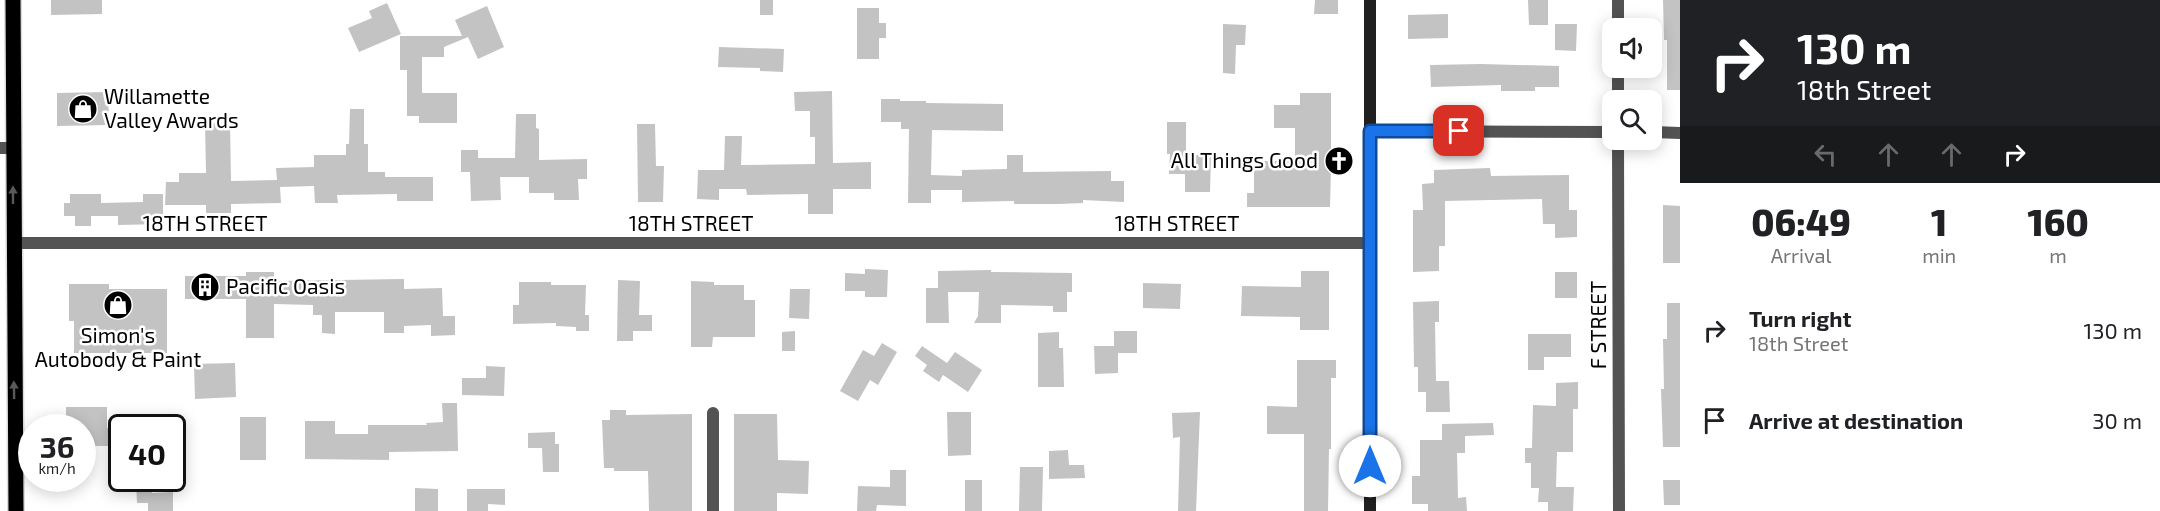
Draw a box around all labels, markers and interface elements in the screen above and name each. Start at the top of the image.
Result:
map controls [1602,18,1662,150]
button: sound [1602,18,1662,78]
text: 130 m [1797,22,1912,72]
icon: right [1698,24,1776,102]
text: 18th Street [1797,73,1931,105]
place label: Willamette Valley Awards [104,83,239,132]
button: search [1602,90,1662,150]
shop icon: Willamette Valley Awards [67,93,99,125]
pin [1433,105,1484,156]
icon: arrive [1442,114,1475,147]
icon: left [1809,138,1842,171]
icon: ahead [1872,138,1905,171]
icon: ahead [1935,138,1968,171]
icon: right [1998,138,2031,171]
church icon: All Things Good [1323,145,1355,177]
place label: All Things Good [1171,147,1318,172]
one-way arrow [8,185,18,204]
text: 06:49 [1751,200,1851,243]
text: 1 [1931,200,1947,243]
text: 160 [2028,200,2089,243]
street label: 18TH STREET [143,210,267,235]
street label: 18TH STREET [629,210,753,235]
street label: 18TH STREET [1115,210,1239,235]
text: Arrival [1771,243,1832,267]
text: min [1922,243,1956,267]
text: m [2049,243,2067,267]
building icon: Pacific Oasis [189,271,221,303]
place label: Pacific Oasis [226,273,345,298]
street label: F STREET [1585,281,1610,369]
shop icon: Simon's Autobody & Paint [102,289,134,321]
text: Turn right [1749,305,1851,331]
icon: right [1698,314,1731,347]
text: 130 m [2084,317,2142,343]
place label: Simon's Autobody & Paint [35,322,201,371]
text: 18th Street [1749,331,1848,355]
one-way arrow [10,380,19,399]
icon: arrive [1698,404,1731,437]
text: Arrive at destination [1749,407,1963,433]
text: 30 m [2092,407,2142,433]
speed limit sign: 40 [108,414,186,492]
text: 36 [40,428,74,464]
position arrow [1338,434,1402,498]
text: km/h [38,459,76,477]

